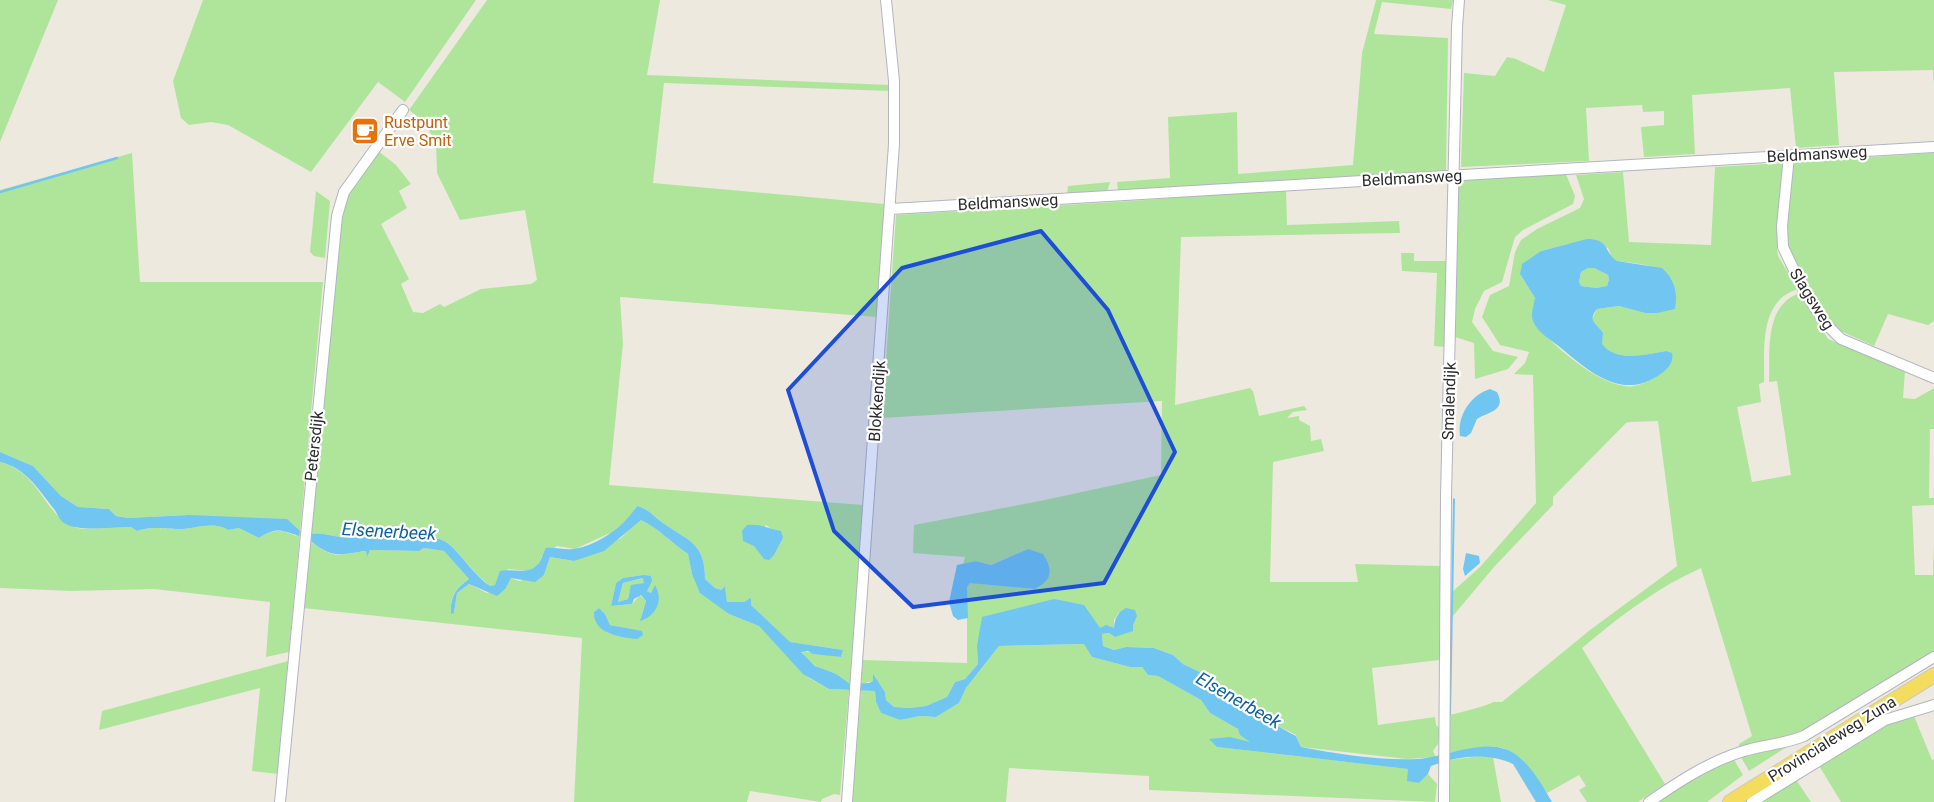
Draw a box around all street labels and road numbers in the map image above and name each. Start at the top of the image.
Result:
street label: Beldmansweg [1766,142,1868,166]
street label: Beldmansweg [1361,166,1463,190]
street label: Beldmansweg [957,190,1059,214]
street label: Slagsweg [1786,265,1838,333]
street label: Blokkendijk [865,359,889,442]
street label: Smalendijk [1438,361,1460,440]
street label: Petersdijk [301,409,327,482]
street label: Provincialeweg Zuna [1764,692,1900,786]

